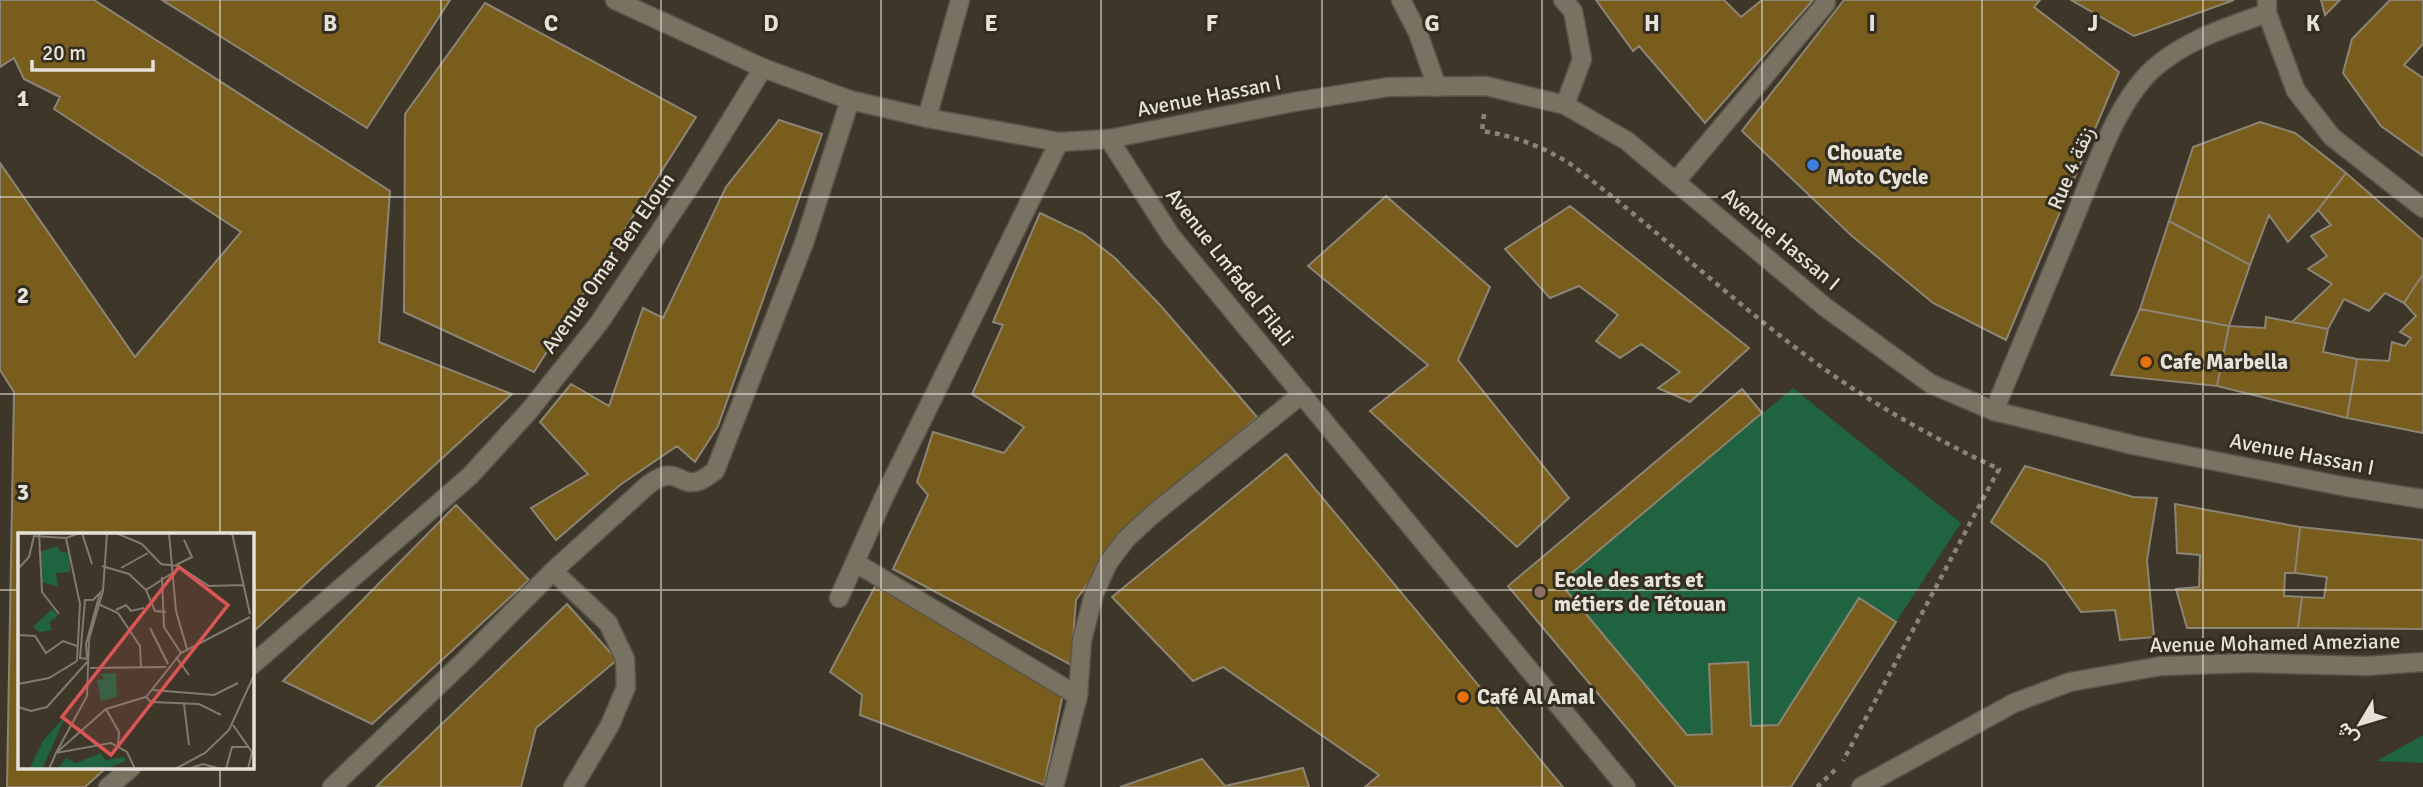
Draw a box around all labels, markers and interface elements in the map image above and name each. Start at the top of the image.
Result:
text: B [323,9,337,38]
text: C [544,9,558,38]
text: D [763,9,779,38]
text: E [984,9,998,38]
text: F [1206,9,1218,38]
text: G [1424,9,1440,38]
text: H [1644,9,1660,38]
text: I [1868,9,1876,38]
text: J [2088,9,2098,38]
text: K [2306,9,2321,38]
scale bar [32,28,152,72]
text: 20 m [42,40,86,66]
street label: Avenue Hassan I [1135,69,1283,123]
text: 1 [17,84,29,113]
street label: Rue 4 زنقة [2042,123,2100,213]
place label: Chouate Moto Cycle [1827,140,1928,190]
marker: Chouate Moto Cycle [1805,157,1821,173]
street label: Avenue Omar Ben Eloun [536,168,680,358]
street label: Avenue Hassan I [1717,182,1845,296]
street label: Avenue Lmfadel Filali [1160,183,1300,351]
text: 2 [17,281,29,310]
place label: Cafe Marbella [2160,349,2288,375]
marker: Cafe Marbella [2138,354,2154,370]
street label: Avenue Hassan I [2228,427,2376,481]
text: 3 [17,478,29,507]
inset map [18,533,254,770]
place label: Ecole des arts et métiers de Tétouan [1554,567,1726,617]
marker: Ecole des arts et métiers de Tétouan [1532,584,1548,600]
street label: Avenue Mohamed Ameziane [2149,628,2401,658]
place label: Café Al Amal [1477,684,1596,710]
marker: Café Al Amal [1455,689,1471,705]
north arrow [2325,689,2395,759]
text: ش [2331,717,2364,750]

